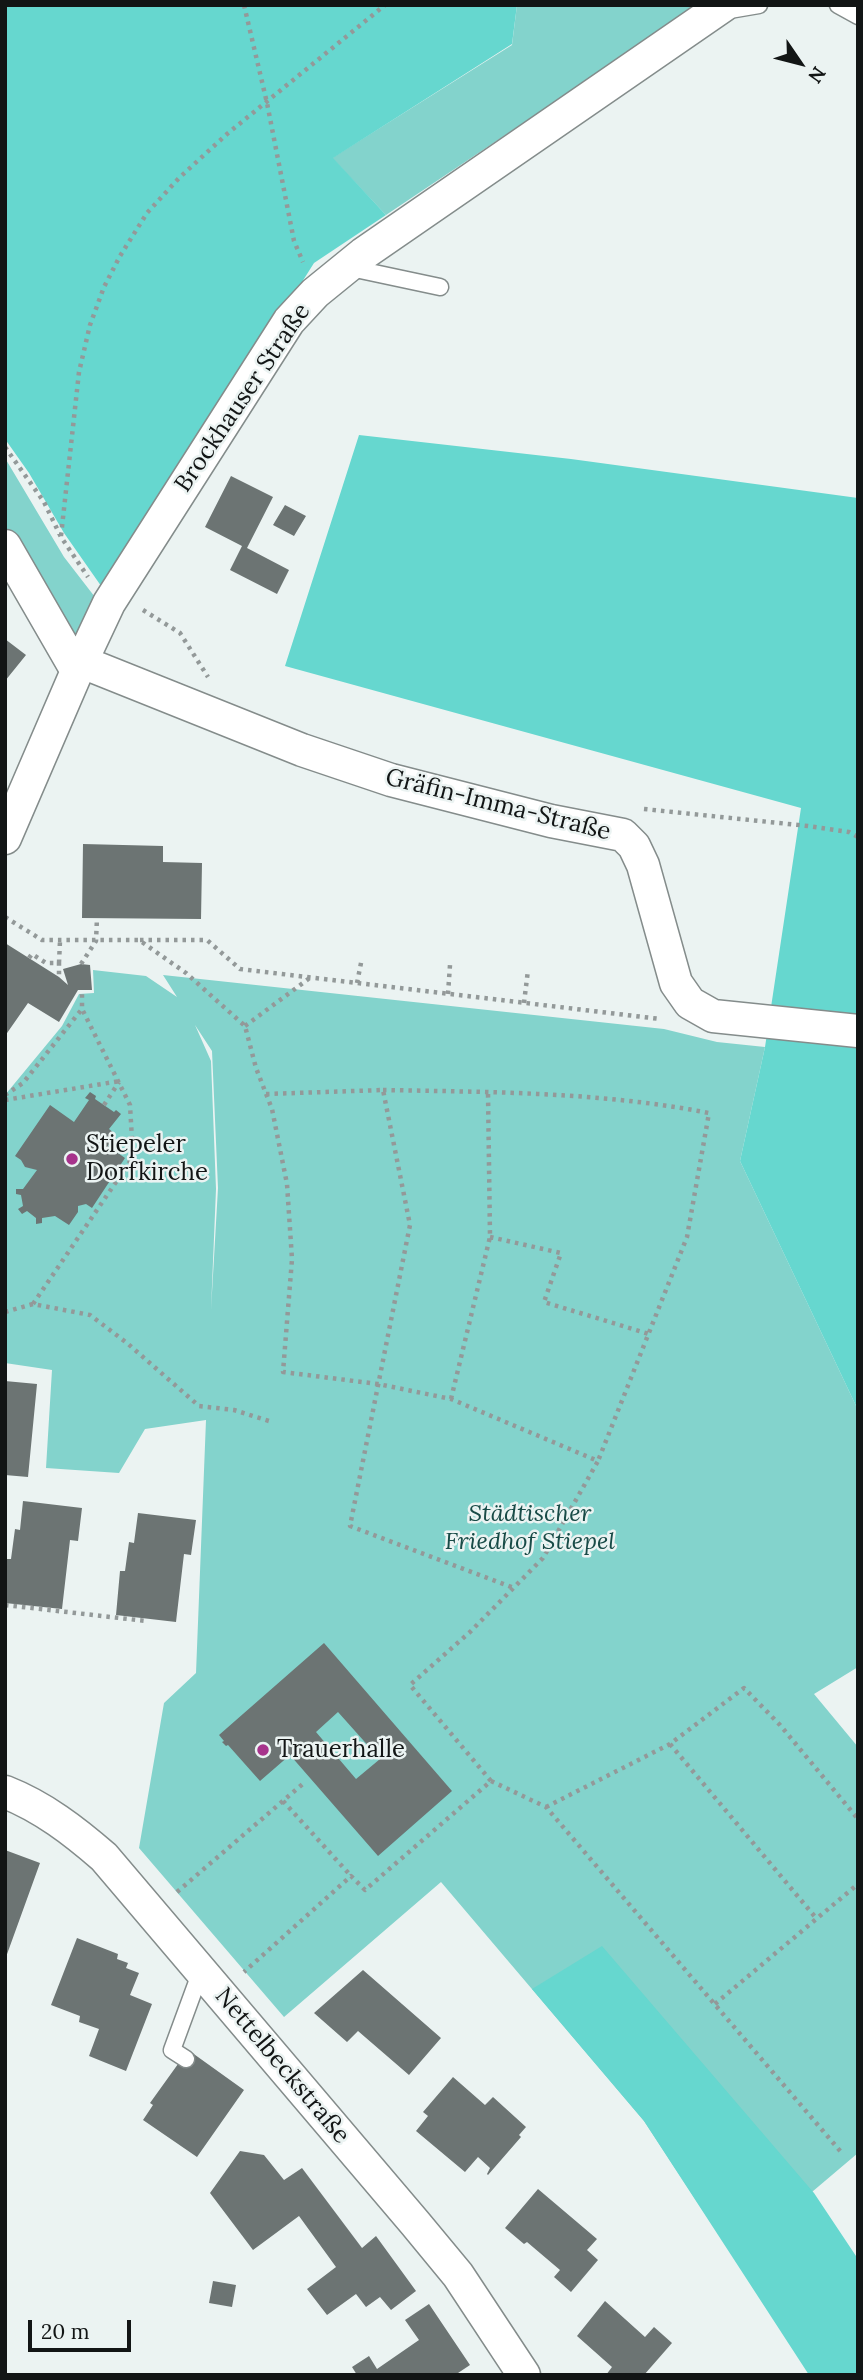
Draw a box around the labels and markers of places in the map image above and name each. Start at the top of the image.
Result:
place label: Stiepeler Dorfkirche [86,1131,208,1187]
marker: Stiepeler Dorfkirche [64,1151,80,1167]
place label: Trauerhalle [277,1736,405,1764]
marker: Trauerhalle [255,1742,271,1758]

